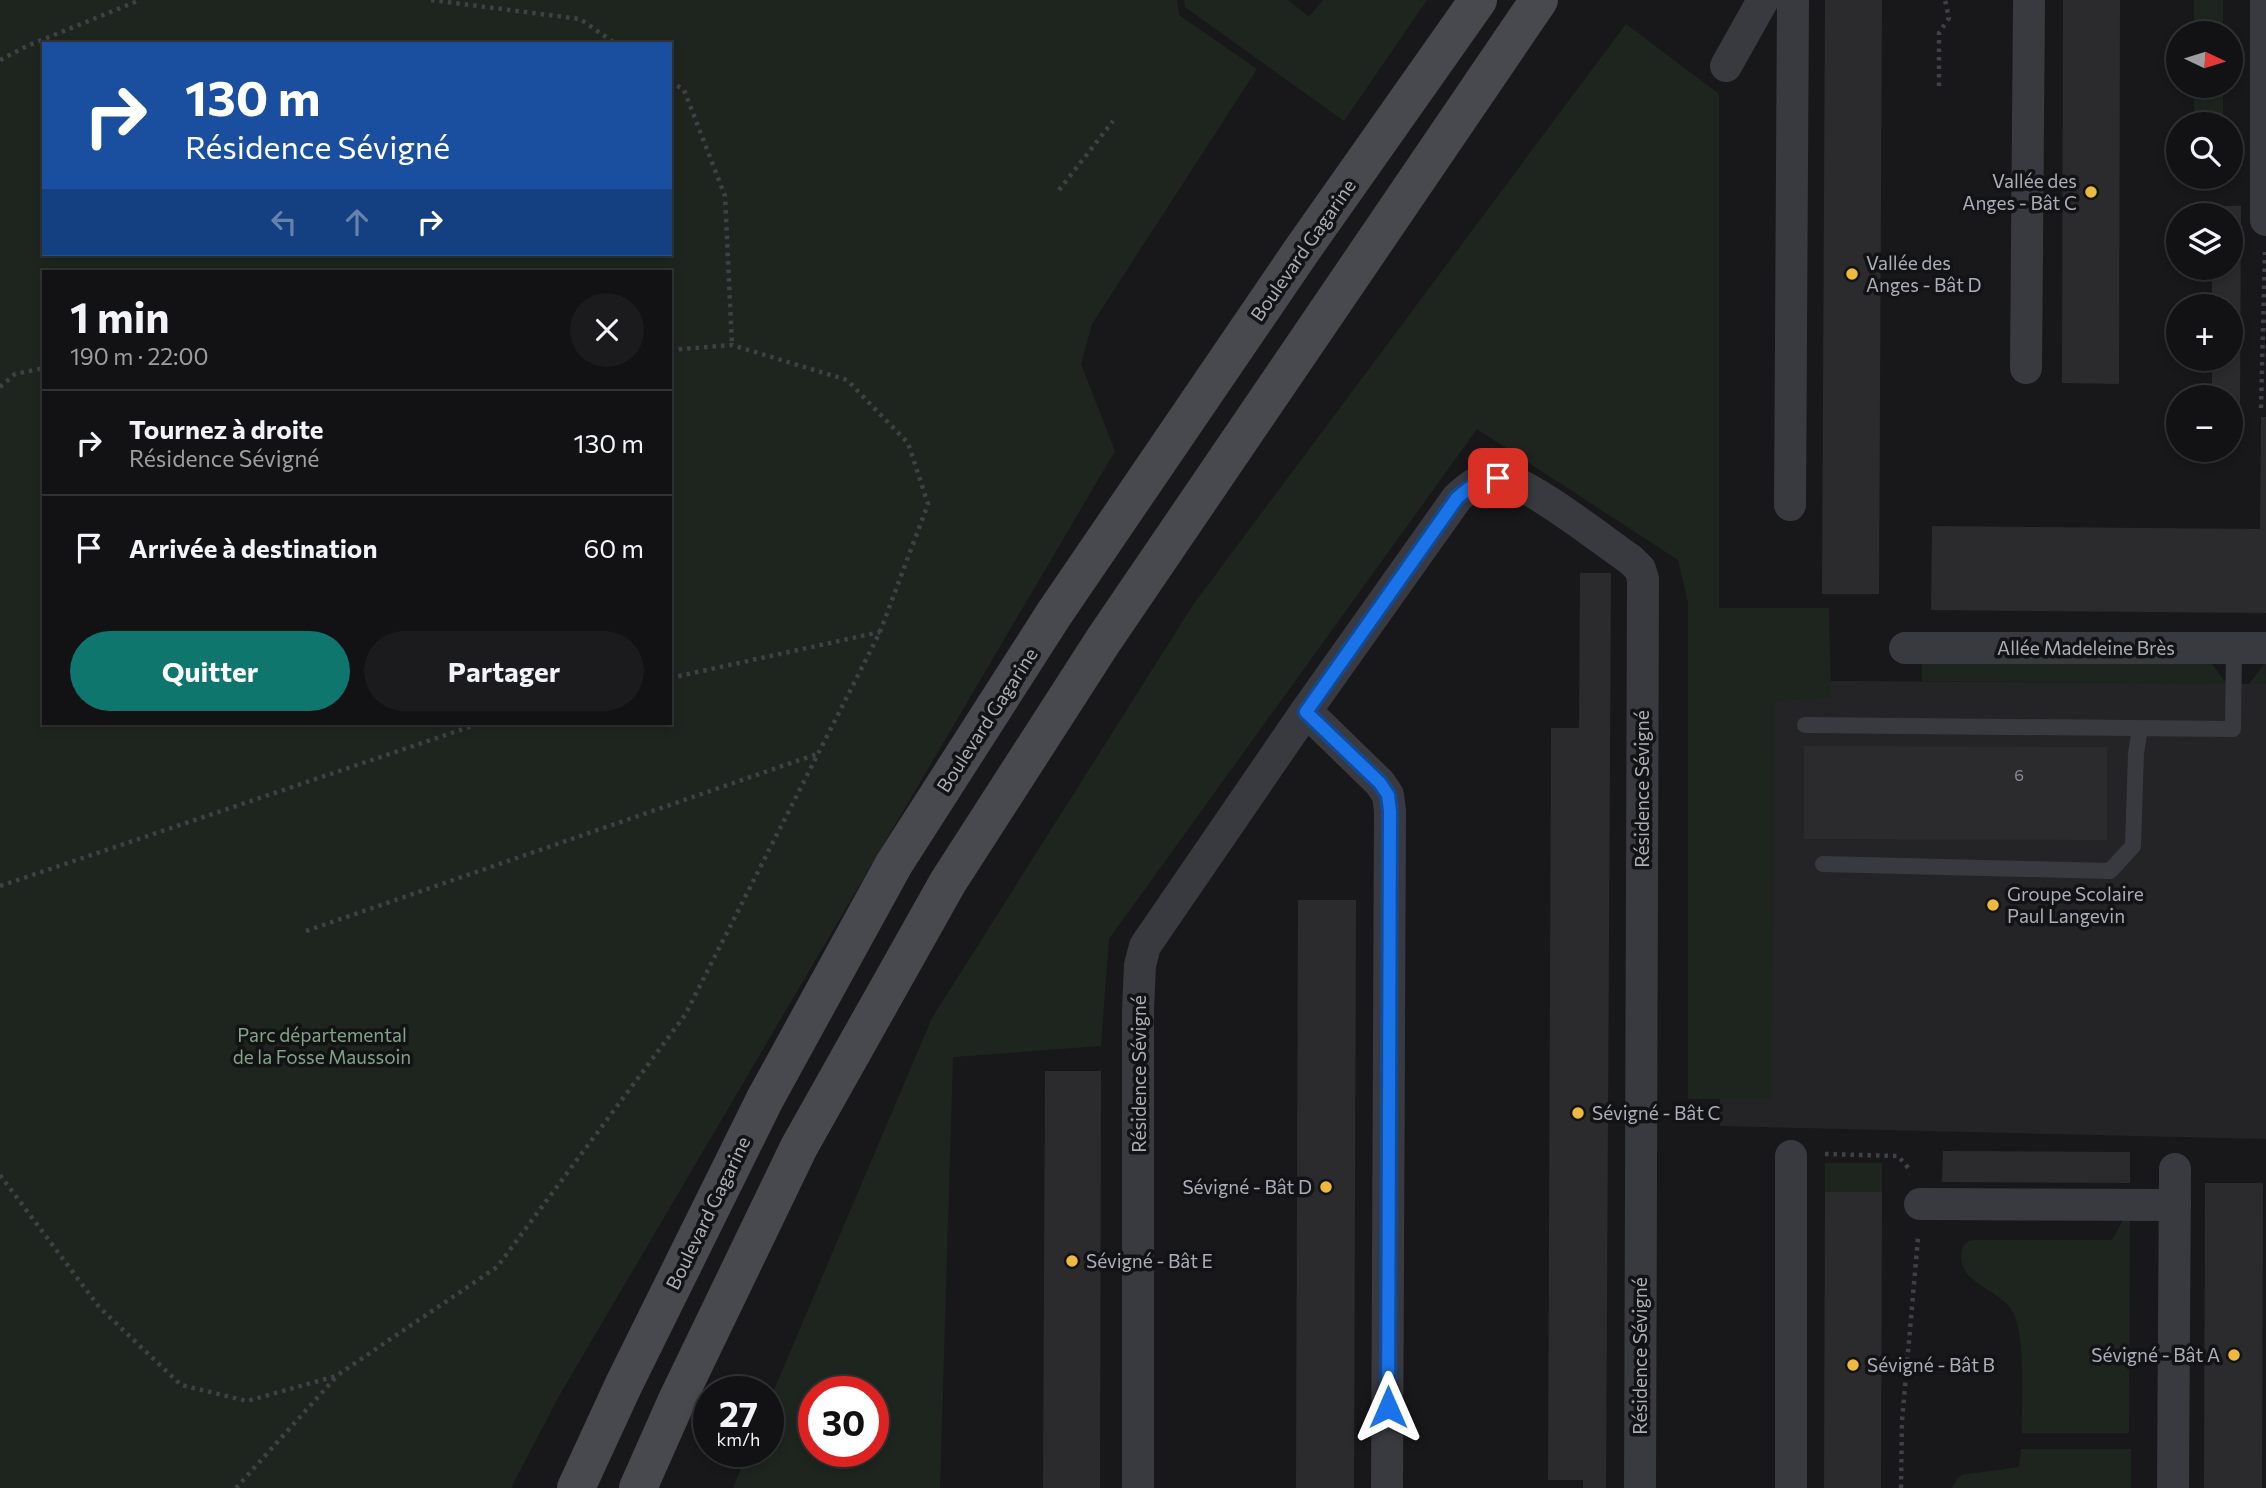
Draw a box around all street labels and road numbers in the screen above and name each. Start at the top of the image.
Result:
street label: Boulevard Gagarine [1245,174,1360,325]
street label: Allée Madeleine Brès [1997,636,2175,659]
street label: Boulevard Gagarine [931,643,1042,796]
street label: Résidence Sévigné [1630,710,1653,868]
street label: Résidence Sévigné [1127,995,1150,1153]
street label: Boulevard Gagarine [660,1132,755,1293]
street label: Résidence Sévigné [1628,1277,1651,1435]

